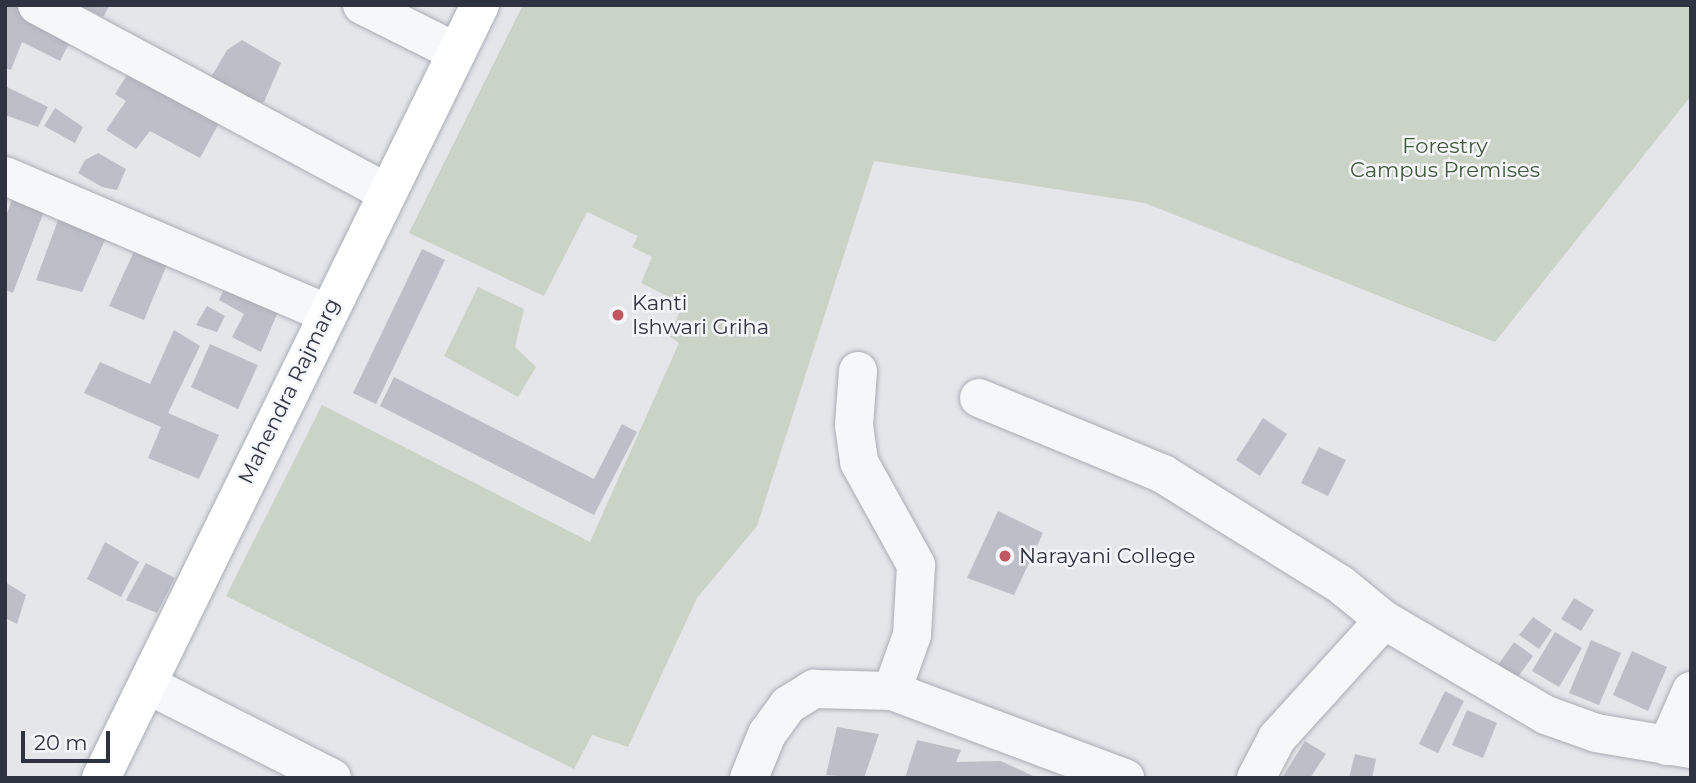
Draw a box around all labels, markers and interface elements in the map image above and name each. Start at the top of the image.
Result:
park label: Forestry Campus Premises [1350,133,1540,183]
place label: Kanti Ishwari Griha [632,290,769,340]
street label: Mahendra Rajmarg [233,294,345,488]
marker: Kanti Ishwari Griha [610,307,626,323]
place label: Narayani College [1019,543,1195,569]
marker: Narayani College [997,548,1013,564]
scale bar [24,716,114,760]
text: 20 m [34,730,88,755]

